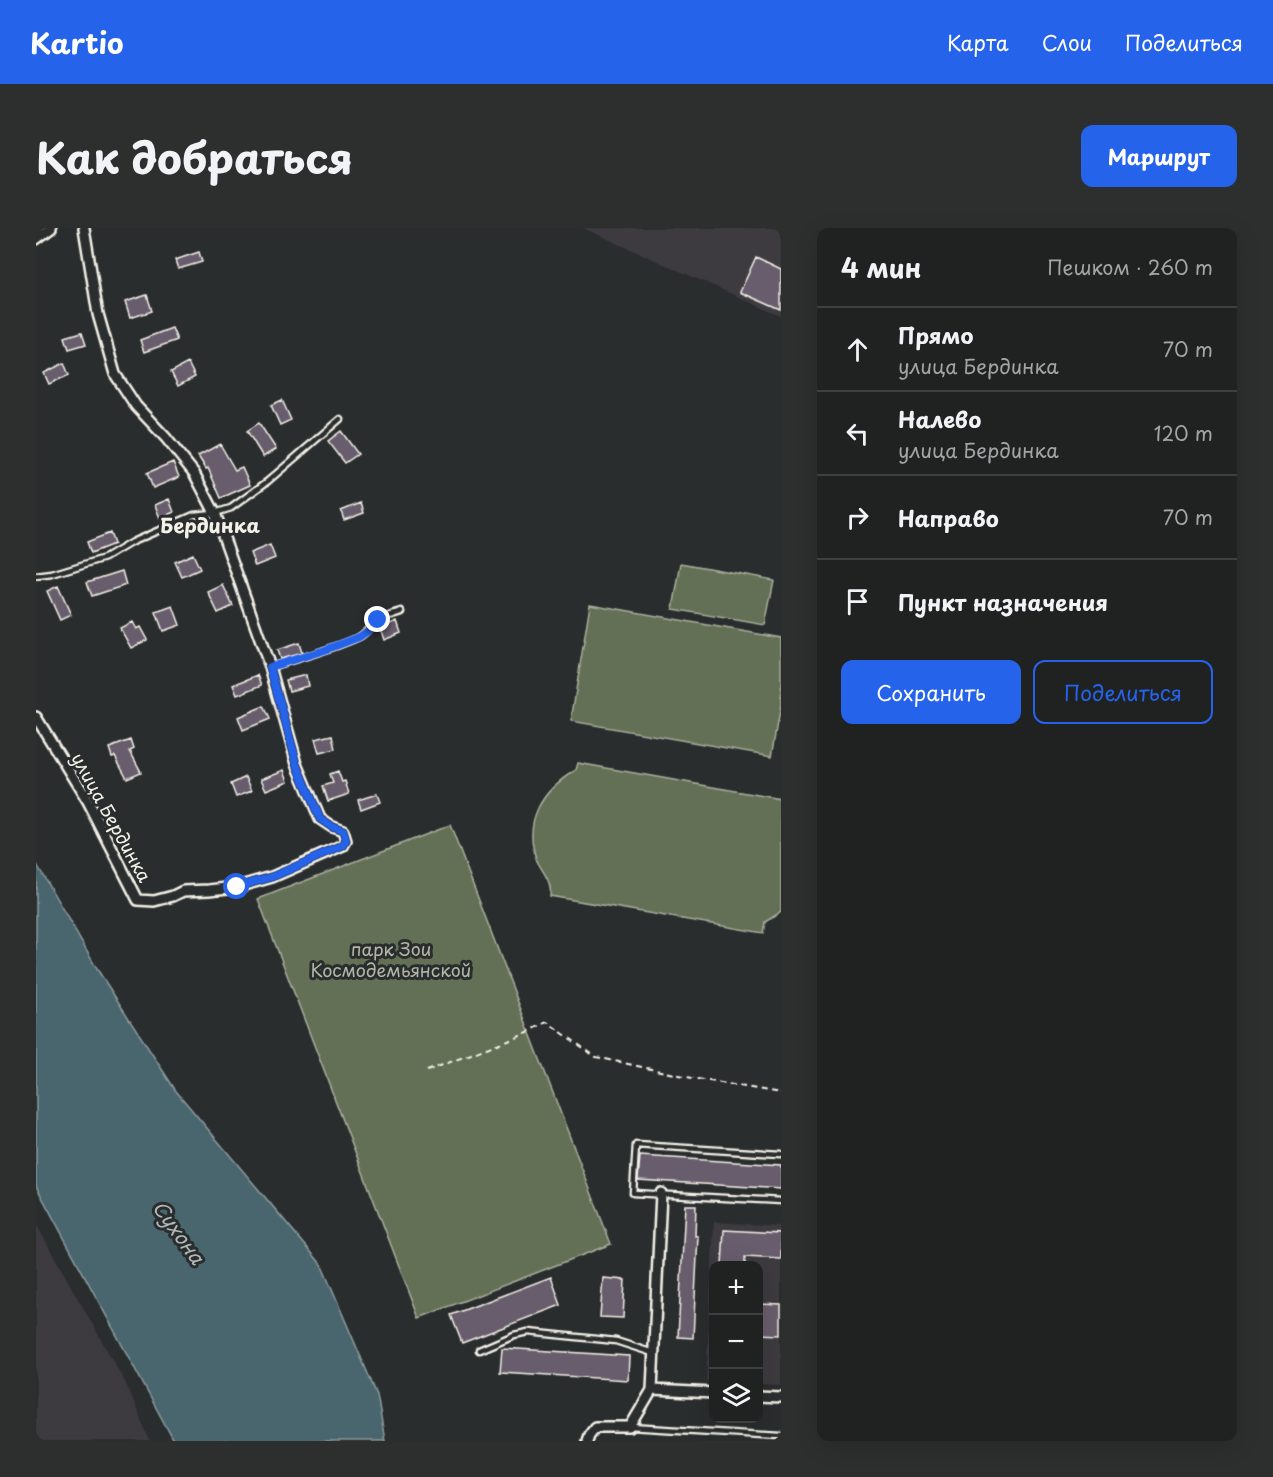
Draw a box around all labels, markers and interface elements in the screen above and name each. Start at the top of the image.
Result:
text: Kartio [30,21,124,64]
text: Карта [947,26,1009,58]
text: Слои [1042,26,1092,58]
text: Поделиться [1125,26,1243,58]
text: Как добраться [36,125,353,188]
button: Маршрут [1081,125,1237,187]
text: 4 мин [841,248,922,287]
text: Пешком · 260 m [1047,252,1213,282]
text: Прямо [898,318,973,351]
icon: ahead [841,333,874,366]
text: 70 m [1163,334,1213,364]
text: улица Бердинка [898,351,1059,381]
text: Налево [898,402,981,435]
icon: left [841,417,874,450]
text: 120 m [1154,418,1213,448]
text: улица Бердинка [898,435,1059,465]
icon: right [841,501,874,534]
text: Направо [898,501,999,534]
text: 70 m [1163,502,1213,532]
district label: Бердинка [160,510,260,540]
icon: arrive [841,585,874,618]
text: Пункт назначения [898,585,1108,618]
route end [364,606,390,632]
button: Сохранить [841,660,1021,724]
button: Поделиться [1033,660,1213,724]
street label: улица Бердинка [65,747,159,887]
route start [223,873,249,899]
park label: парк Зои Космодемьянской [311,935,471,983]
water label: Сухона [146,1194,213,1271]
map controls [709,1261,763,1423]
button: + [709,1261,763,1315]
button: − [709,1315,763,1369]
button: layers [709,1369,763,1423]

